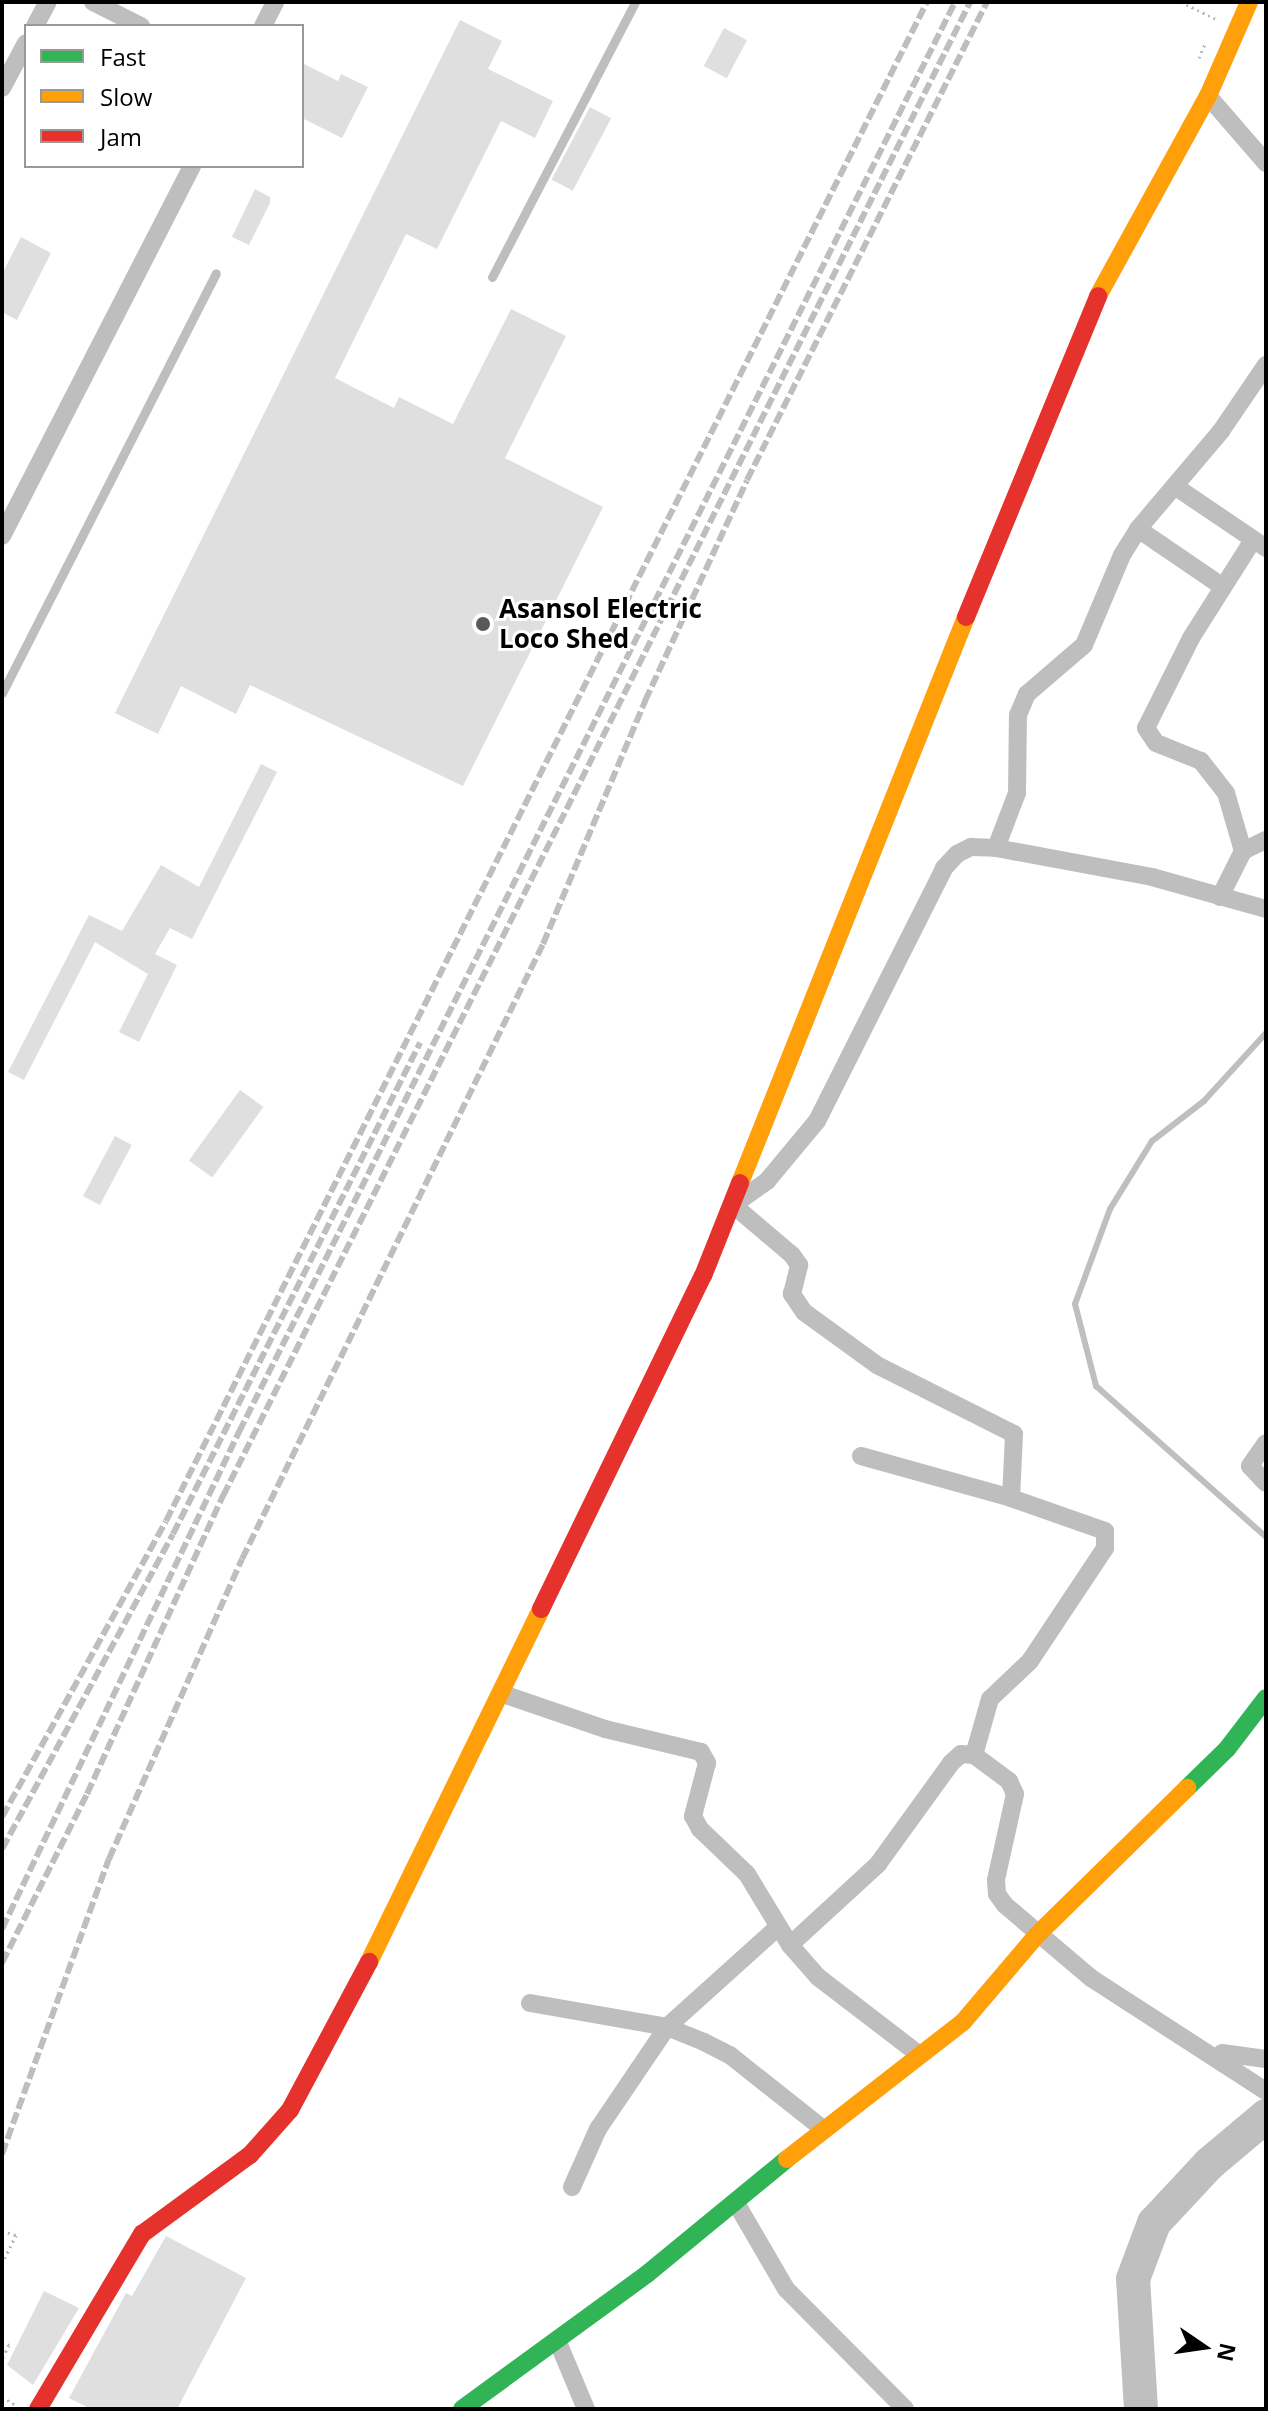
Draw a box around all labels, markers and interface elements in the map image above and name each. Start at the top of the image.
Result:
legend [24,24,304,168]
text: Fast [100,40,146,73]
text: Slow [100,80,152,113]
text: Jam [100,120,142,153]
place label: Asansol Electric Loco Shed [499,593,702,654]
marker: Asansol Electric Loco Shed [474,615,492,633]
north arrow [1164,2307,1244,2387]
text: N [1211,2340,1244,2364]

